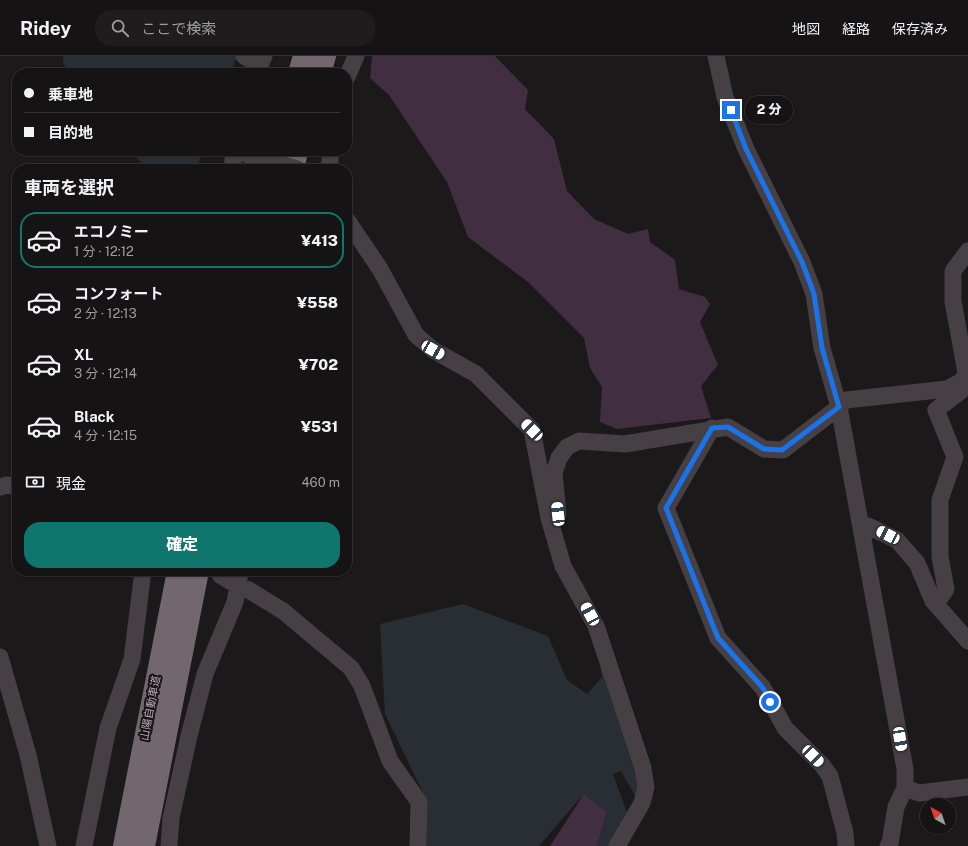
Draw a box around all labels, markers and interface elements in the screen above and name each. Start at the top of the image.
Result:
search box [95,10,375,46]
text: Ridey [20,17,71,39]
icon: search [109,17,131,39]
text: ここで検索 [141,20,216,37]
text: 地図 [792,21,820,37]
text: 経路 [842,21,870,37]
text: 保存済み [892,21,948,37]
text: 乗車地 [48,86,93,103]
callout: 2 分 [745,96,793,124]
route end [722,101,740,119]
text: 2 分 [757,102,781,117]
text: 目的地 [48,124,93,141]
text: 車両を選択 [24,177,114,198]
icon: car [26,222,62,258]
text: エコノミー [74,223,149,240]
text: ¥413 [301,232,338,249]
text: 1 分 · 12:12 [74,244,134,259]
icon: car [26,284,62,320]
text: コンフォート [74,285,164,302]
text: ¥558 [297,294,338,311]
text: 2 分 · 12:13 [74,306,137,321]
car [420,339,446,361]
icon: car [26,346,62,382]
text: XL [74,346,93,363]
text: ¥702 [299,356,338,373]
text: 3 分 · 12:14 [74,366,137,381]
icon: car [26,408,62,444]
text: Black [74,408,114,425]
car [519,417,545,443]
text: ¥531 [301,418,338,435]
text: 4 分 · 12:15 [74,428,137,443]
icon: cash [24,471,46,493]
text: 現金 [56,475,86,492]
text: 460 m [301,475,340,490]
car [551,501,565,527]
button: 確定 [24,522,340,568]
car [875,524,901,546]
car [579,601,601,627]
street label: 山陽自動車道 [138,674,162,742]
route start [761,693,779,711]
car [892,726,908,752]
car [800,743,826,769]
north arrow [920,798,956,834]
map controls [920,798,956,834]

